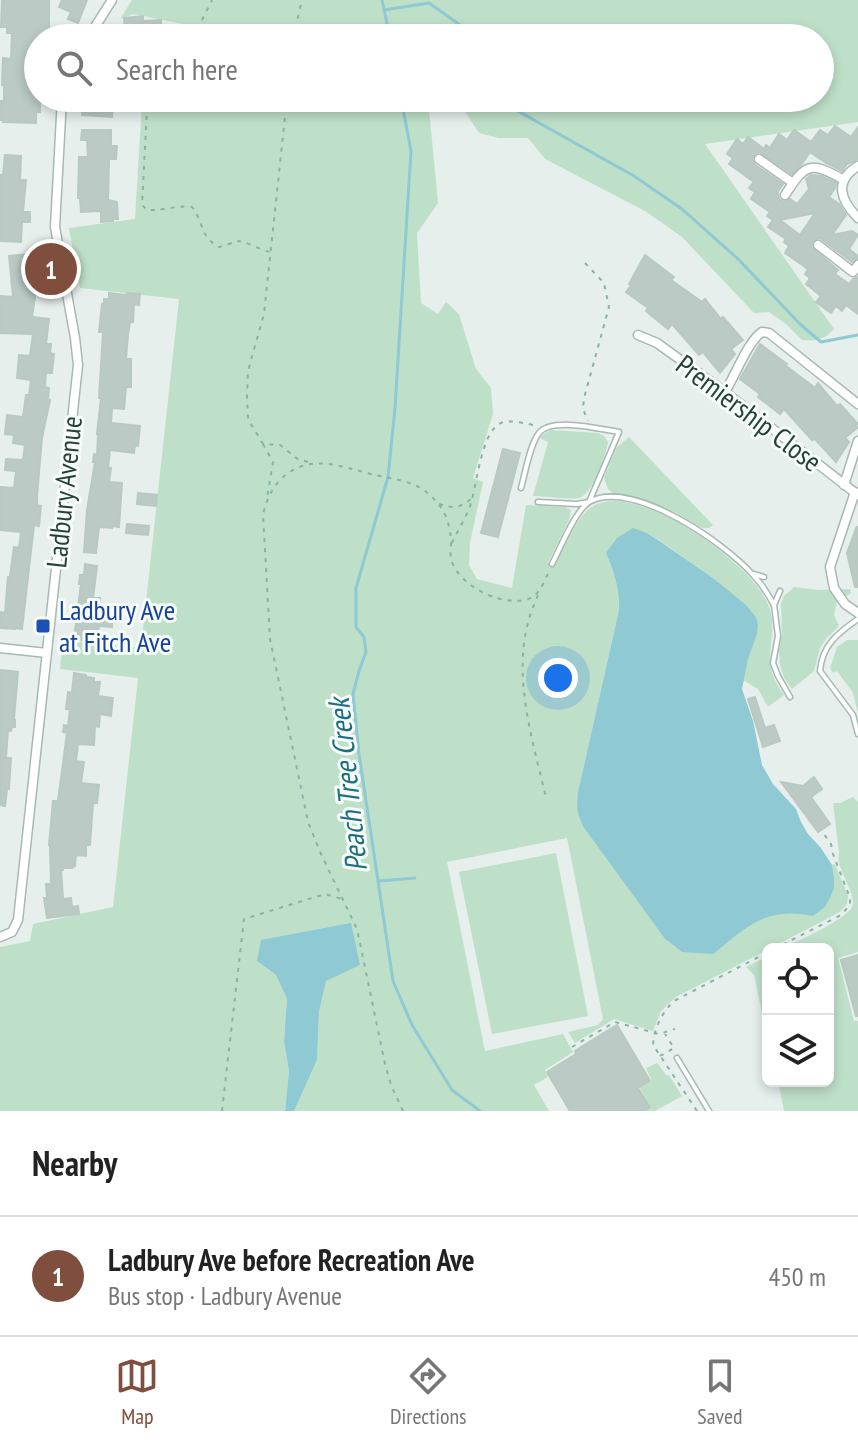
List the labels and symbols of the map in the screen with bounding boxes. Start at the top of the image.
pin: 1 [25,239,77,299]
street label: Premiership Close [669,346,830,479]
street label: Ladbury Avenue [37,414,90,570]
place label: Ladbury Ave at Fitch Ave [59,591,175,660]
marker: Ladbury Ave at Fitch Ave [34,617,52,635]
your location [538,658,578,698]
water label: Peach Tree Creek [318,693,375,874]

